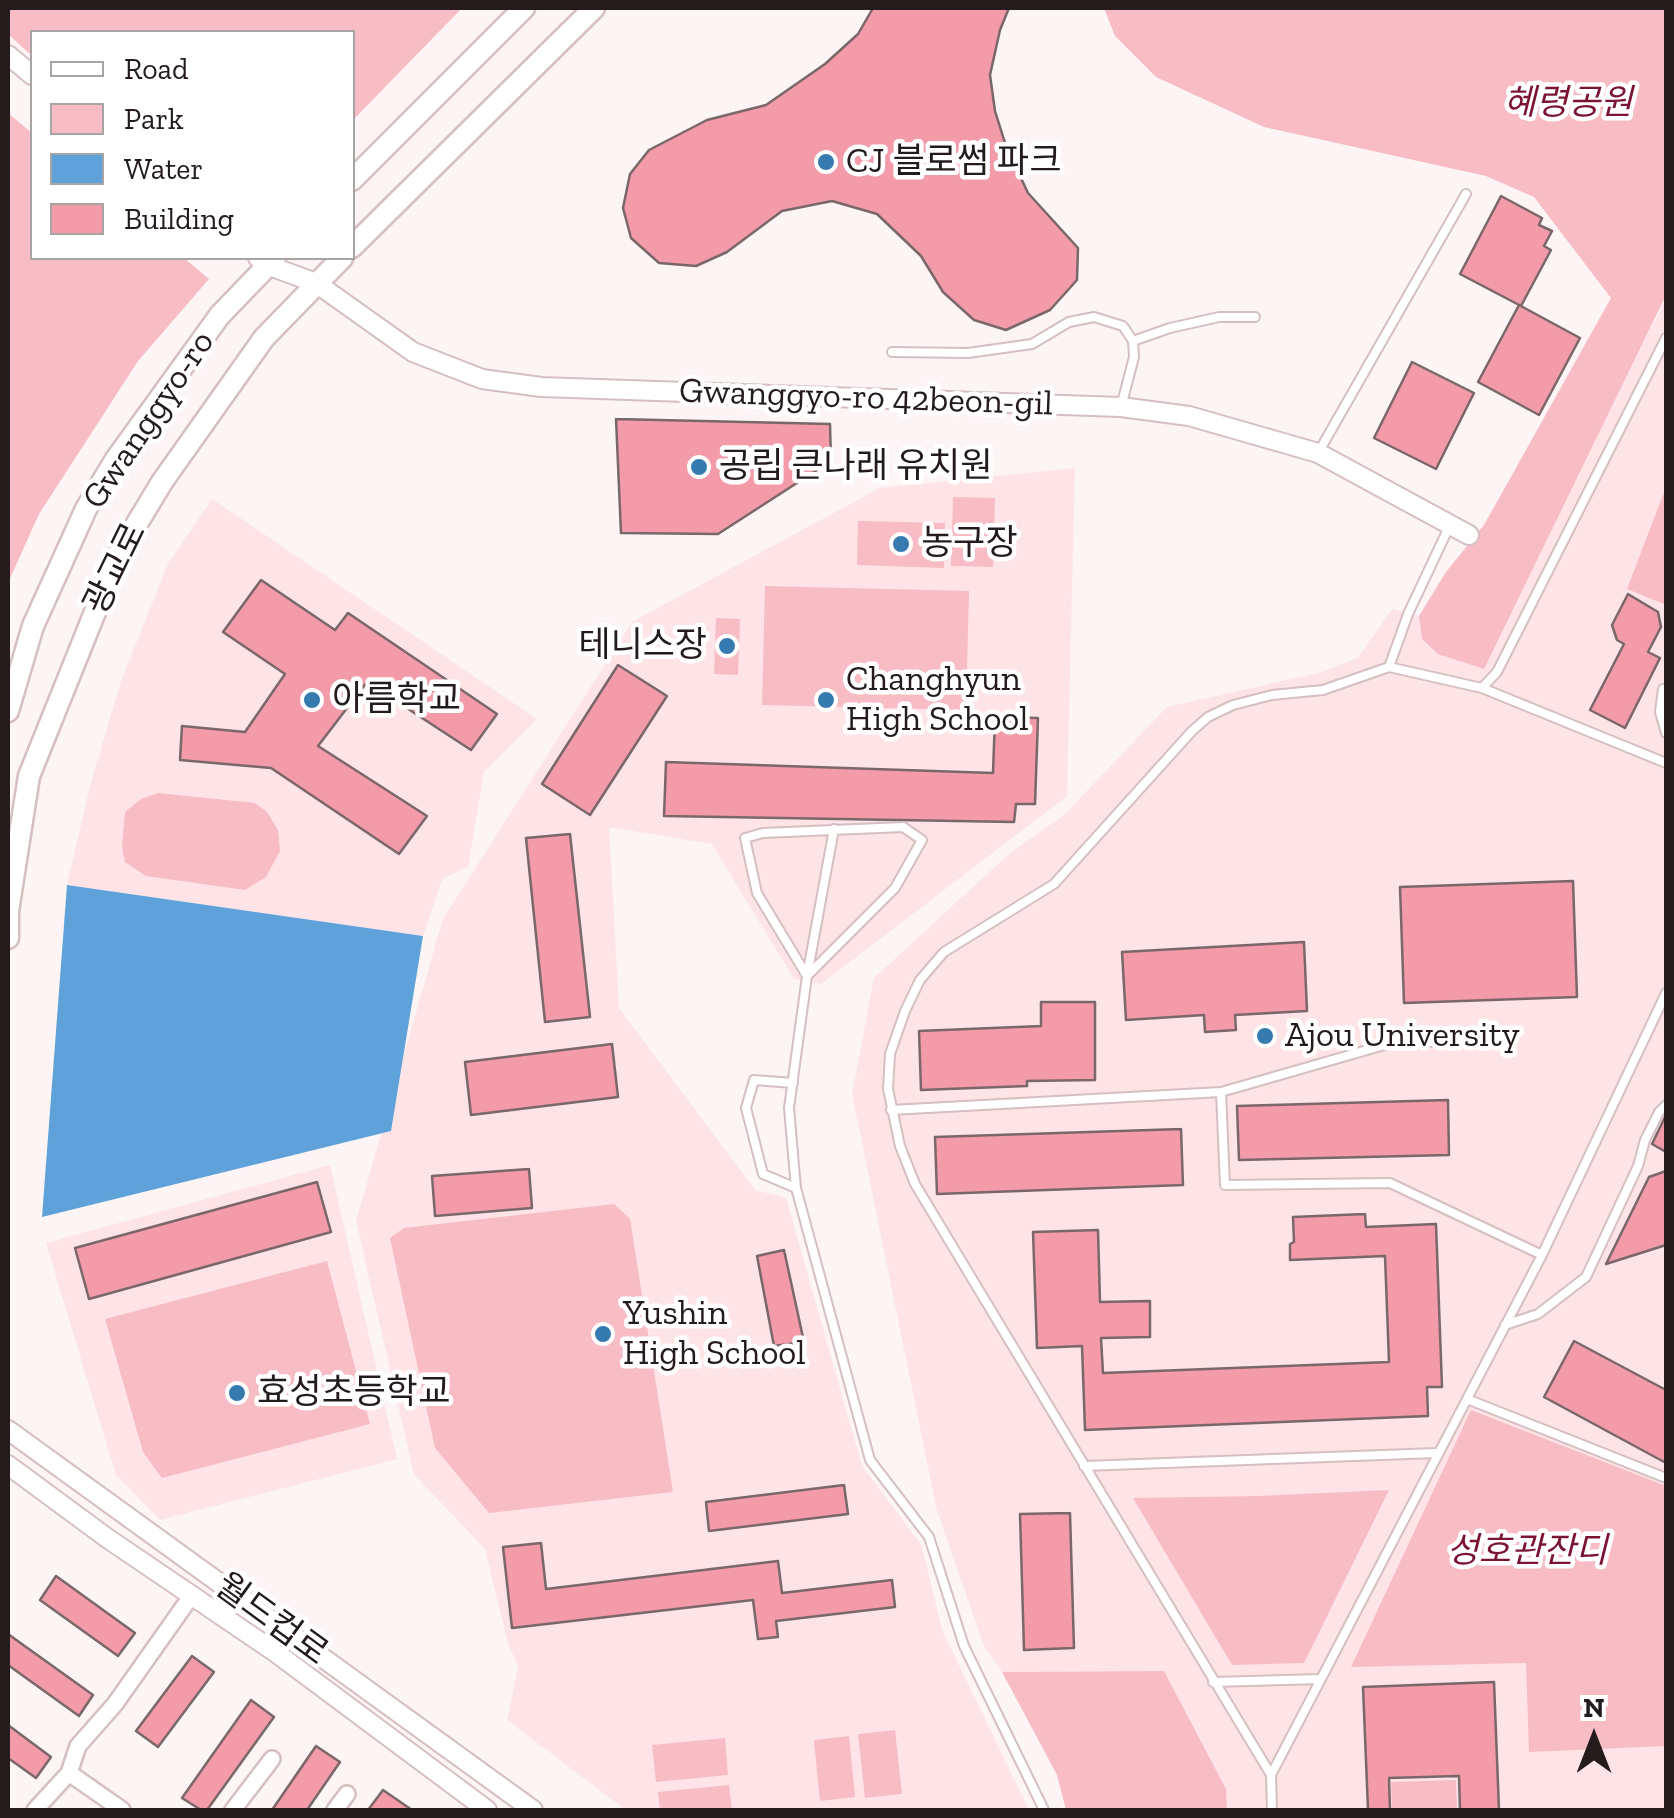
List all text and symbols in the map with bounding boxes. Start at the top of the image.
legend [30,30,355,260]
text: Road [124,51,189,87]
park label: 혜령공원 [1504,83,1632,125]
text: Park [124,101,184,137]
place label: CJ 블로썸 파크 [846,141,1061,183]
text: Water [124,151,203,187]
marker: CJ 블로썸 파크 [815,151,837,173]
text: Building [124,201,234,237]
street label: Gwanggyo-ro [74,323,224,517]
street label: Gwanggyo-ro 42beon-gil [678,370,1054,426]
place label: 공립 큰나래 유치원 [719,446,992,488]
marker: 공립 큰나래 유치원 [688,456,710,478]
street label: 광교로 [76,516,156,622]
place label: 농구장 [921,523,1018,565]
marker: 농구장 [890,533,912,555]
place label: 테니스장 [578,625,707,667]
marker: 테니스장 [716,635,738,657]
place label: Changhyun High School [846,659,1029,741]
place label: 아름학교 [332,679,461,721]
marker: 아름학교 [301,689,323,711]
marker: Changhyun High School [815,689,837,711]
place label: Ajou University [1285,1015,1520,1057]
marker: Ajou University [1254,1025,1276,1047]
place label: Yushin High School [623,1293,806,1375]
marker: Yushin High School [592,1323,614,1345]
place label: 효성초등학교 [257,1372,450,1414]
marker: 효성초등학교 [226,1382,248,1404]
park label: 성호관잔디 [1447,1531,1607,1573]
street label: 월드컵로 [207,1565,335,1675]
north arrow [1544,1688,1644,1788]
text: N [1583,1691,1605,1724]

